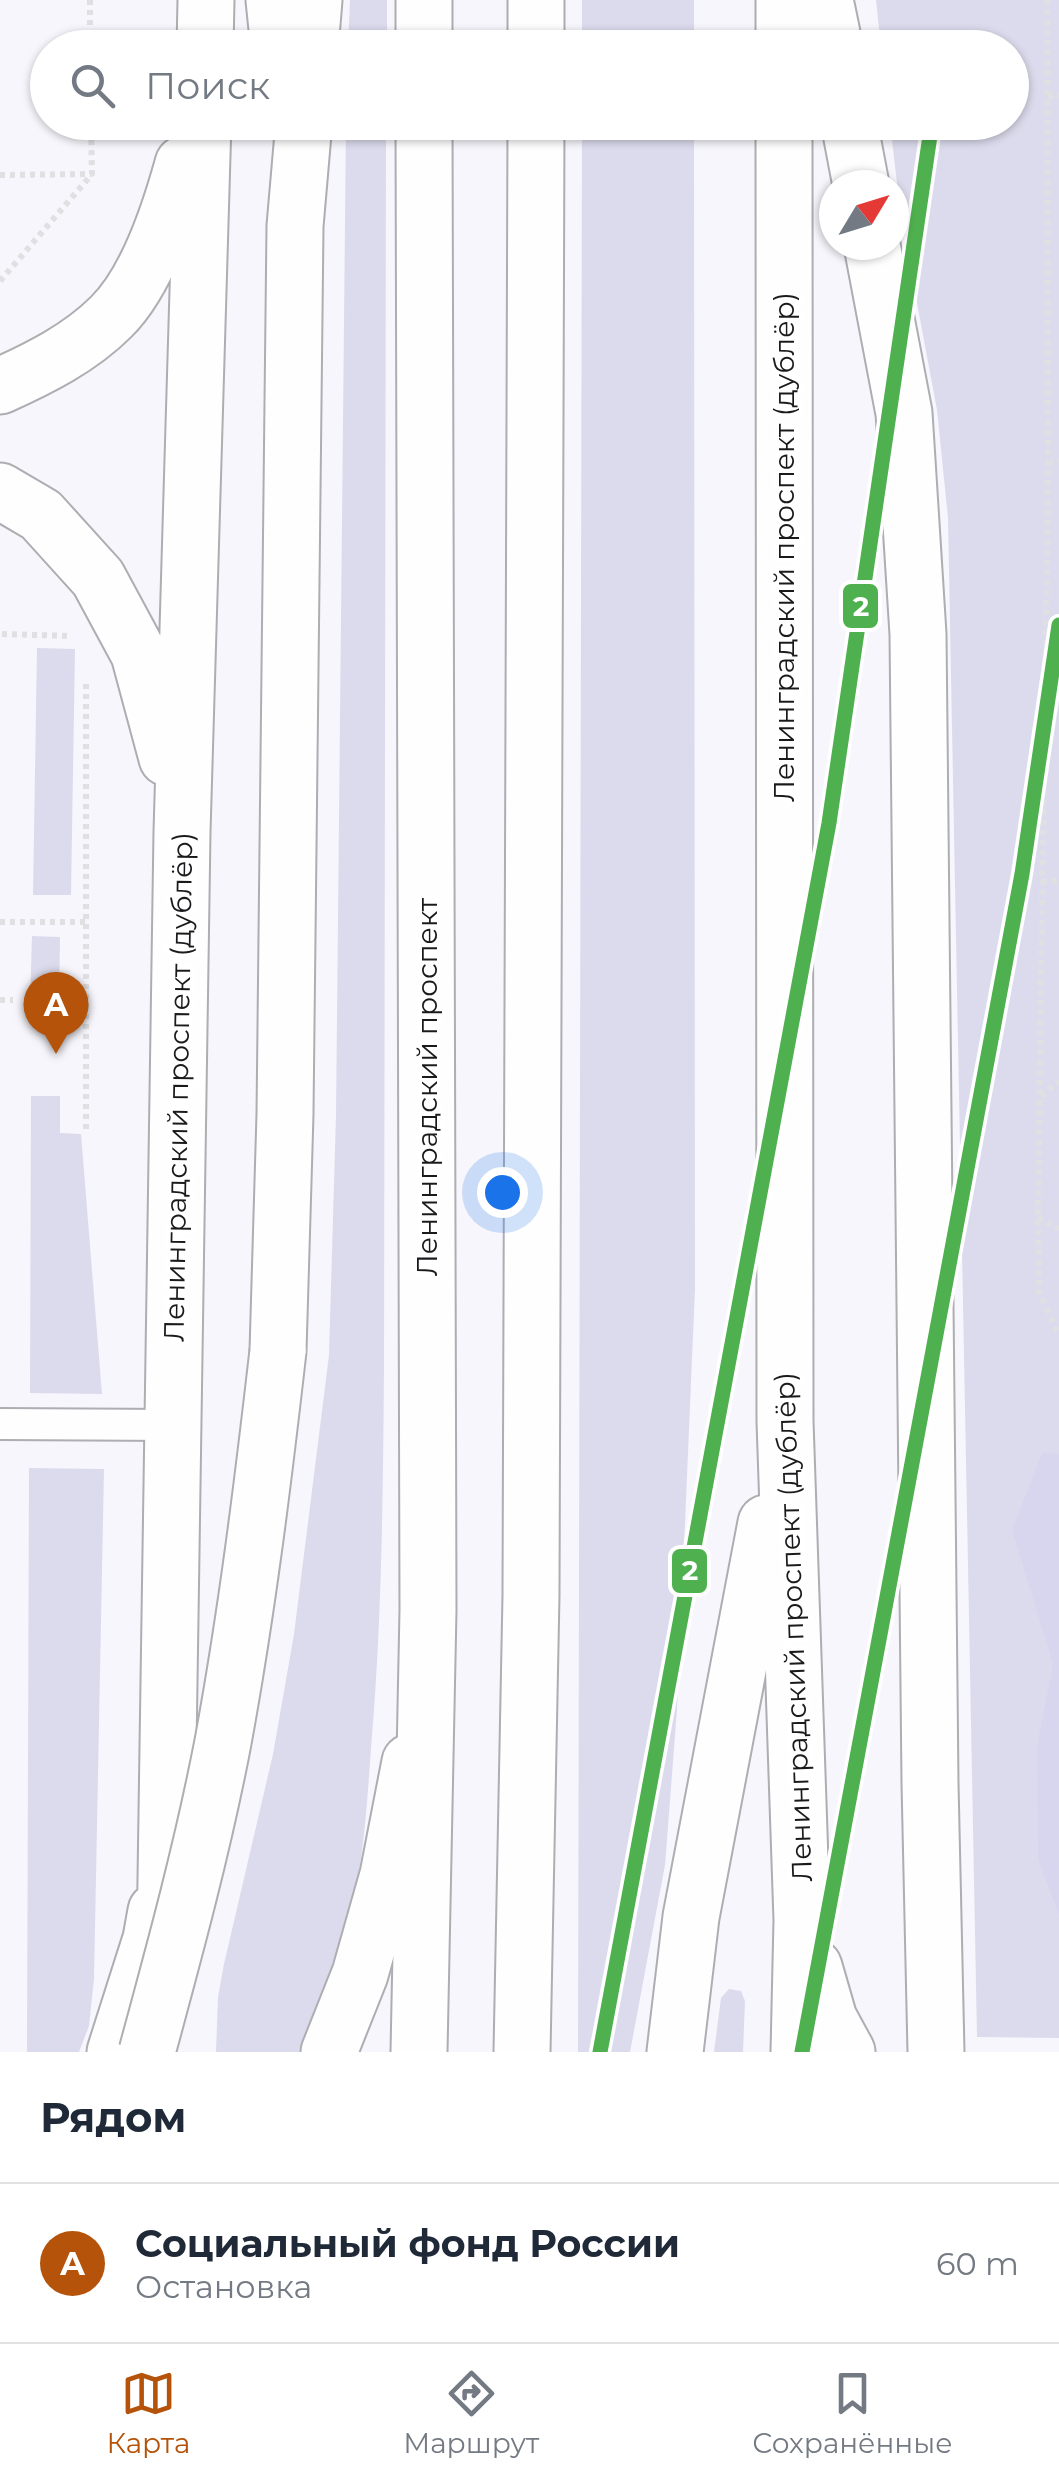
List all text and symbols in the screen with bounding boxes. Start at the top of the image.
search box [30,30,1029,140]
icon: search [65,58,120,113]
text: Поиск [145,62,270,109]
north arrow [819,170,909,260]
street label: Ленинградский проспект (дублёр) [767,292,801,802]
line badge: 2 [841,582,880,630]
text: 2 [853,589,869,623]
street label: Ленинградский проспект (дублёр) [157,832,199,1342]
street label: Ленинградский проспект [410,897,444,1276]
pin: A [23,972,88,1054]
your location [477,1167,528,1218]
street label: Ленинградский проспект (дублёр) [767,1372,819,1882]
line badge: 2 [670,1547,709,1595]
text: 2 [682,1553,698,1587]
text: Рядом [40,2091,187,2143]
text: Социальный фонд России [135,2220,680,2267]
text: A [60,2244,85,2283]
text: 60 m [936,2244,1019,2283]
text: Остановка [135,2267,312,2306]
tab: Карта [106,2366,190,2460]
tab: Маршрут [403,2366,539,2460]
tab: Сохранённые [752,2366,953,2460]

